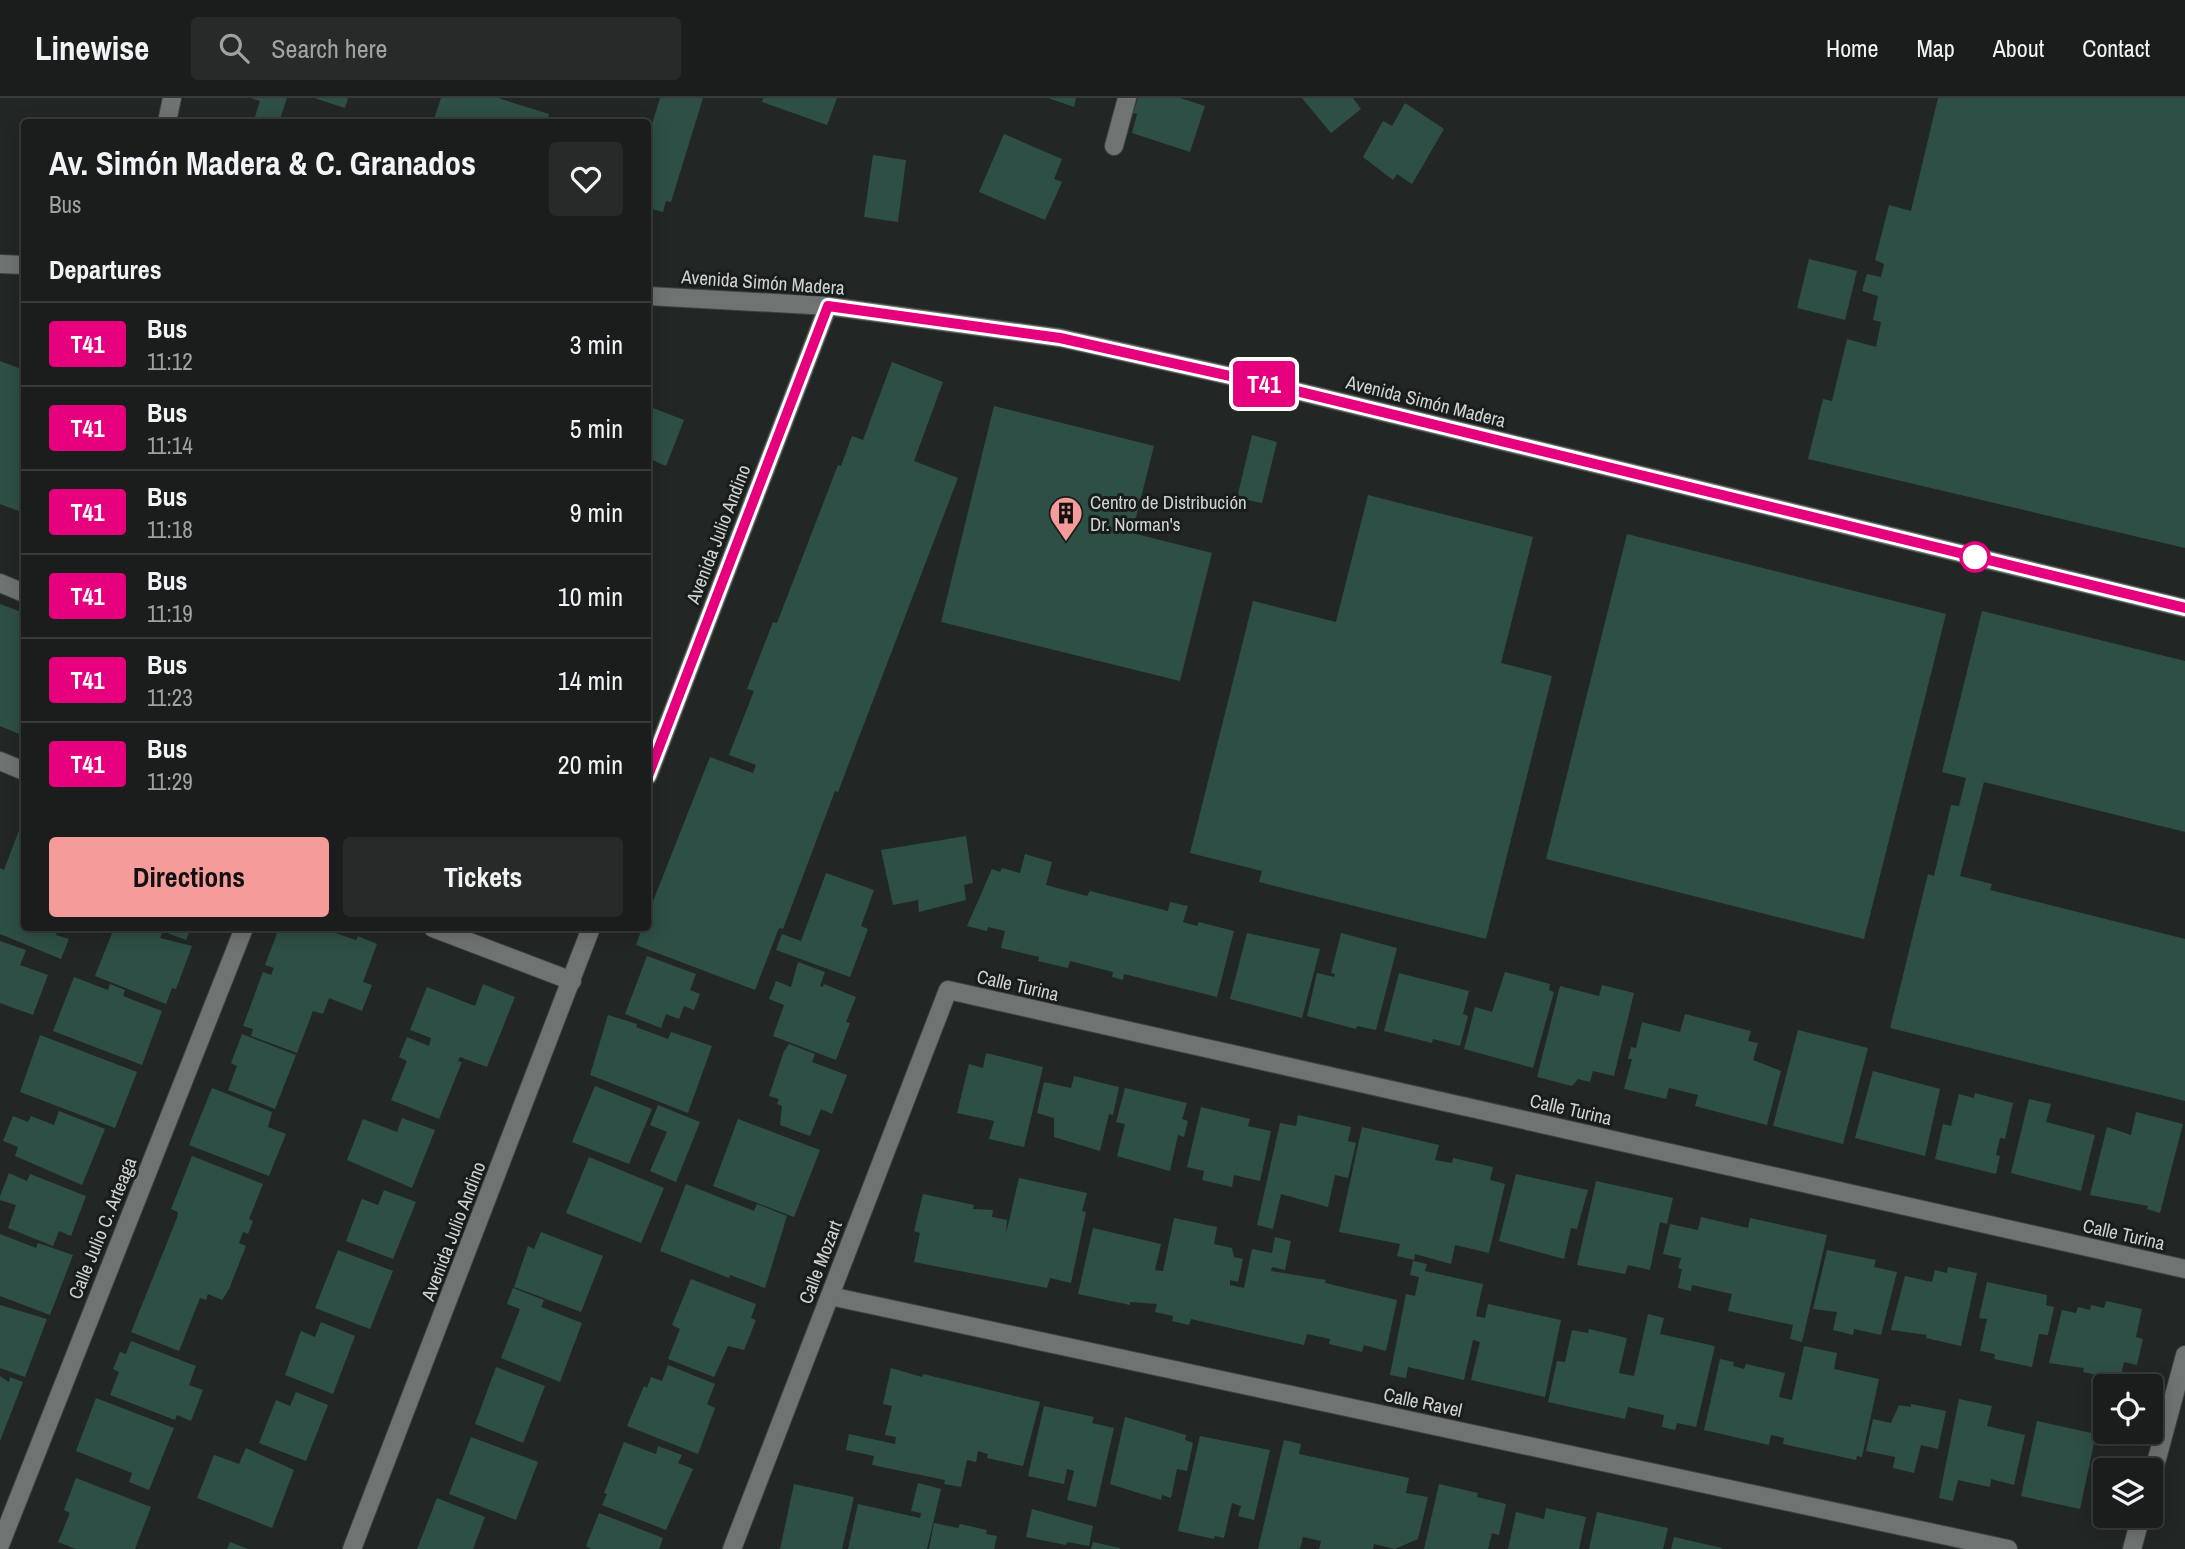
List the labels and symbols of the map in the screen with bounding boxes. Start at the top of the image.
street label: Avenida Simón Madera [680,263,846,301]
line badge: T41 [1224,361,1304,407]
street label: Avenida Simón Madera [1343,368,1509,433]
street label: Avenida Julio Andino [679,461,756,608]
place label: Centro de Distribución Dr. Norman's [1090,489,1247,537]
building icon: Centro de Distribución Dr. Norman's [1047,494,1085,543]
unlabelled marker [1960,542,1990,572]
street label: Calle Turina [975,963,1062,1007]
street label: Calle Turina [1528,1087,1615,1131]
street label: Calle Julio C. Arteaga [62,1153,142,1303]
street label: Avenida Julio Andino [414,1158,491,1305]
street label: Calle Turina [2081,1212,2168,1256]
street label: Calle Mozart [792,1216,848,1307]
street label: Calle Ravel [1381,1381,1465,1423]

